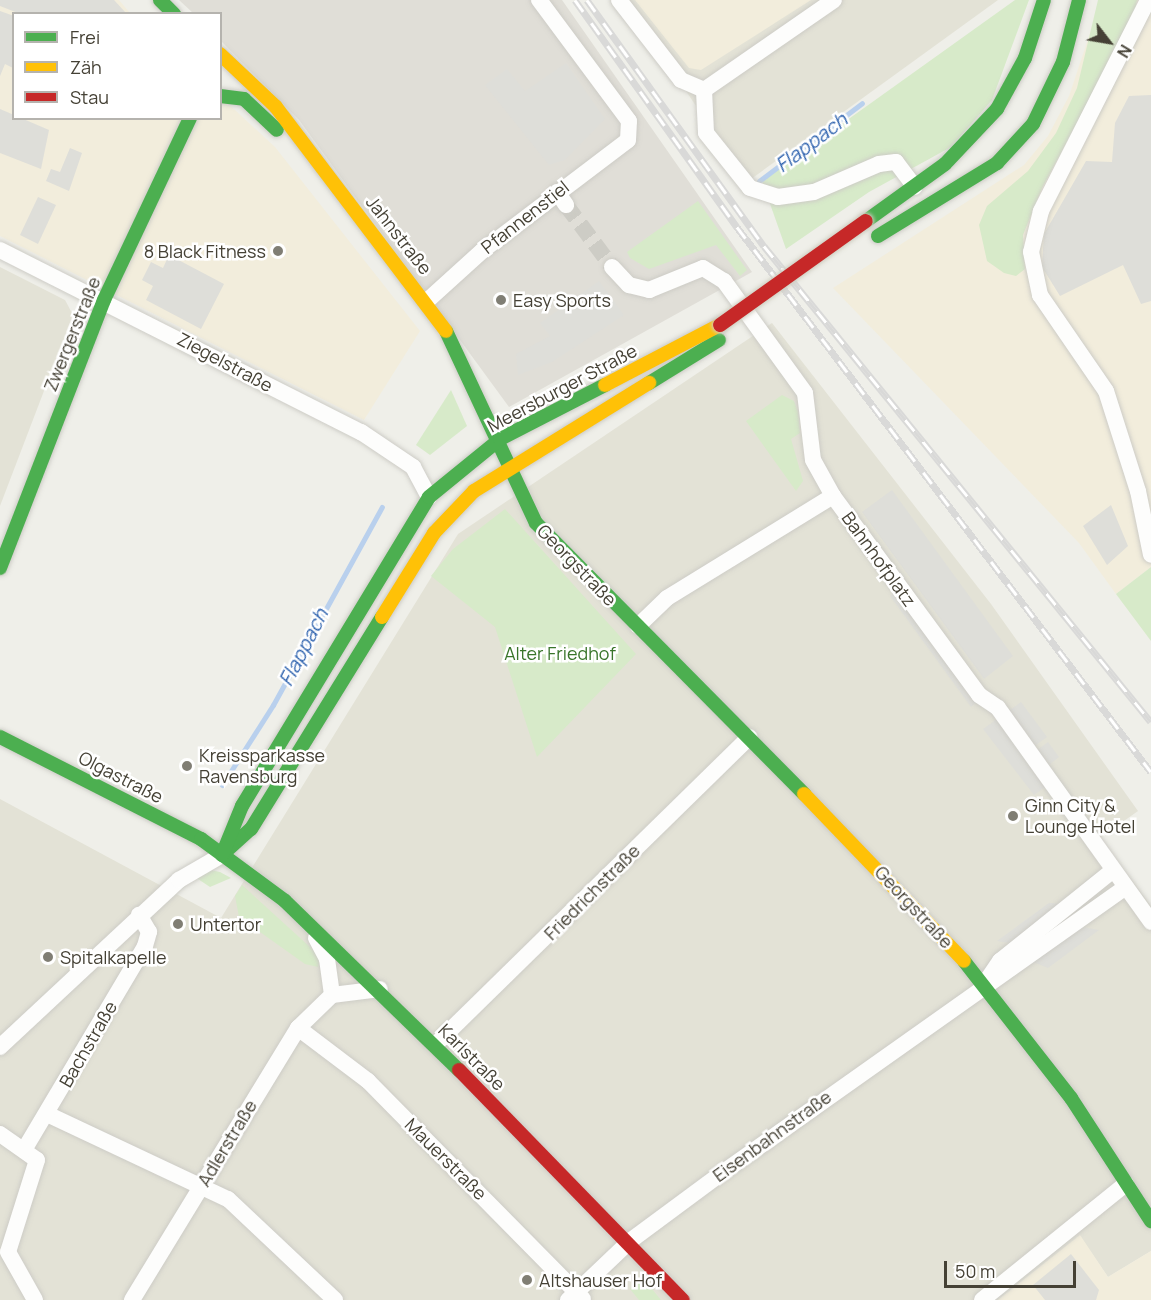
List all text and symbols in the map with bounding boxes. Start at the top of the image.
legend [12,12,222,120]
north arrow [1079,12,1139,72]
text: Frei [70,25,100,49]
text: N [1112,41,1137,62]
text: Zäh [70,55,102,79]
text: Stau [70,85,109,109]
water label: Flappach [770,107,852,177]
street label: Pfannenstiel [477,176,573,258]
street label: Jahnstraße [362,191,436,279]
place label: 8 Black Fitness [144,240,266,262]
marker: 8 Black Fitness [271,244,285,258]
street label: Zwergerstraße [39,274,105,394]
place label: Easy Sports [513,289,611,311]
marker: Easy Sports [494,293,508,307]
street label: Ziegelstraße [173,328,277,396]
street label: Meersburger Straße [484,339,640,437]
street label: Bahnhofplatz [837,507,921,611]
street label: Georgstraße [533,520,621,610]
water label: Flappach [273,604,333,690]
park label: Alter Friedhof [504,642,616,664]
place label: Kreissparkasse Ravensburg [199,745,325,788]
street label: Olgastraße [75,747,167,807]
marker: Kreissparkasse Ravensburg [180,759,194,773]
place label: Ginn City & Lounge Hotel [1025,795,1136,838]
marker: Ginn City & Lounge Hotel [1006,809,1020,823]
street label: Friedrichstraße [540,840,644,944]
street label: Georgstraße [870,861,958,953]
place label: Untertor [190,913,261,935]
marker: Untertor [171,917,185,931]
place label: Spitalkapelle [60,946,166,968]
marker: Spitalkapelle [41,950,55,964]
street label: Bachstraße [55,997,121,1091]
street label: Karlstraße [434,1019,510,1095]
street label: Eisenbahnstraße [709,1086,835,1186]
street label: Adlerstraße [193,1096,261,1190]
street label: Mauerstraße [401,1114,491,1204]
scale bar [947,1249,1079,1287]
text: 50 m [955,1259,995,1283]
place label: Altshauser Hof [539,1269,662,1291]
marker: Altshauser Hof [520,1273,534,1287]

